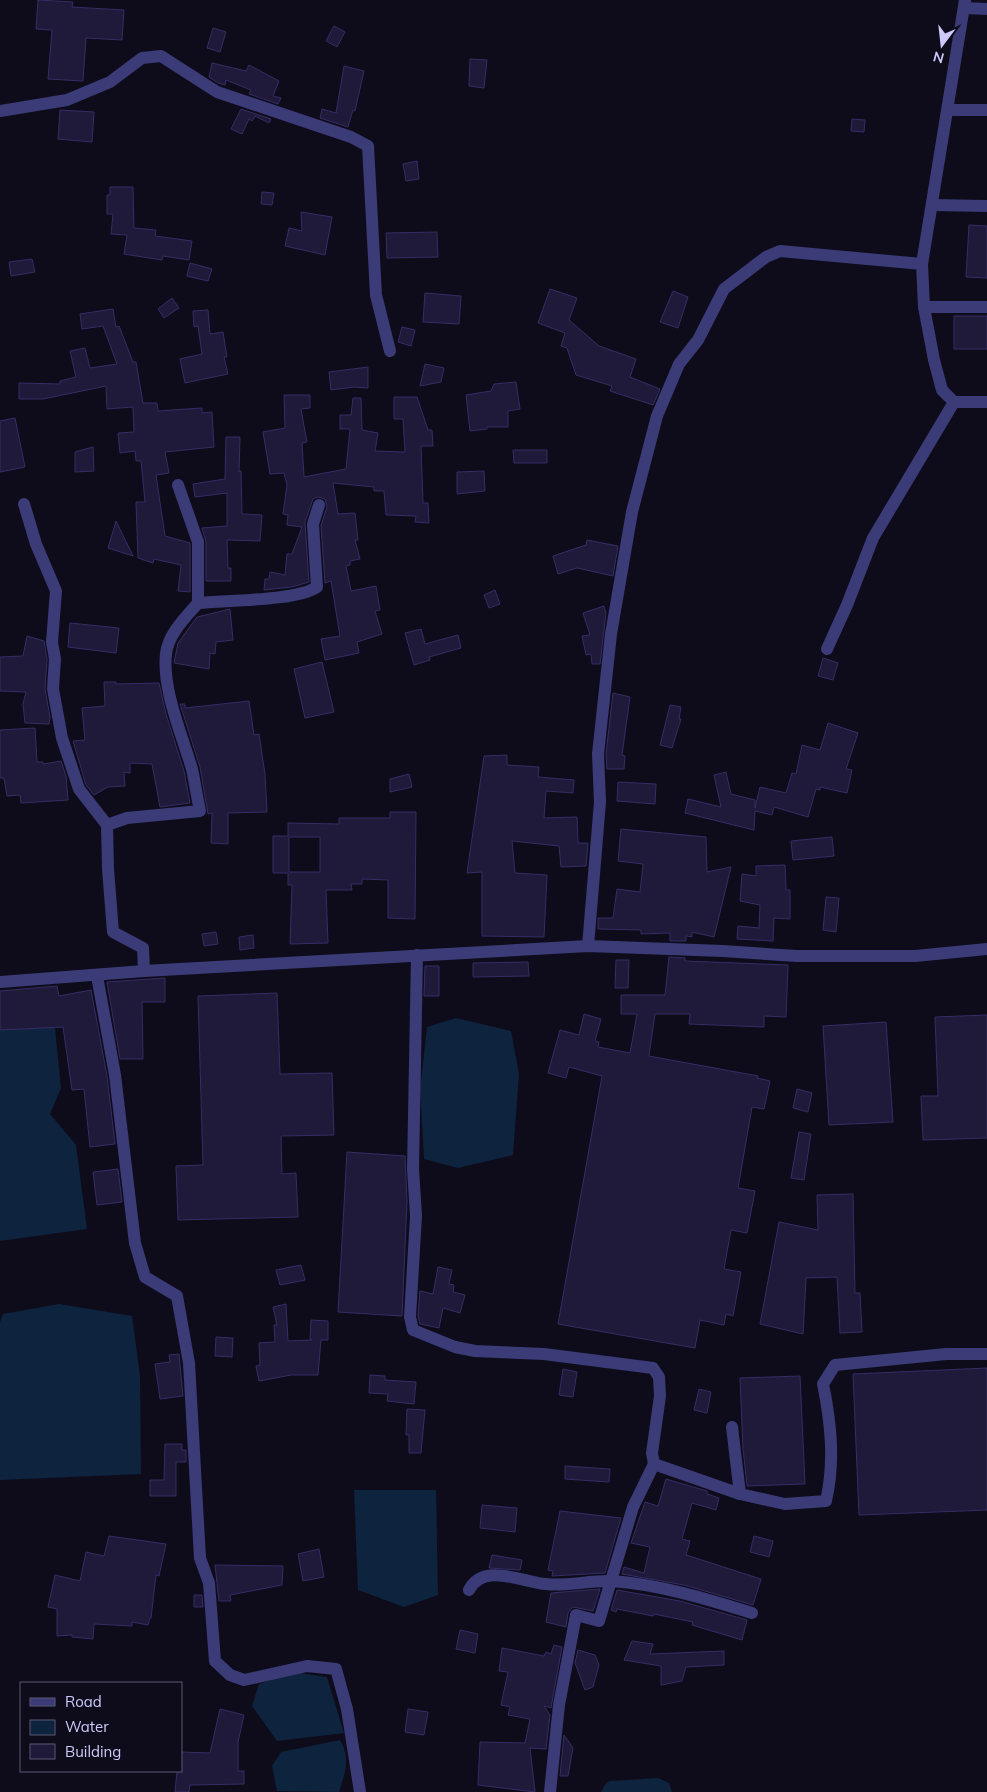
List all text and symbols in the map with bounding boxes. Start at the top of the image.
north arrow [917,20,967,70]
text: N [931,47,946,68]
legend [20,1682,182,1772]
text: Road [65,1692,102,1711]
text: Water [65,1717,109,1736]
text: Building [65,1742,121,1761]

